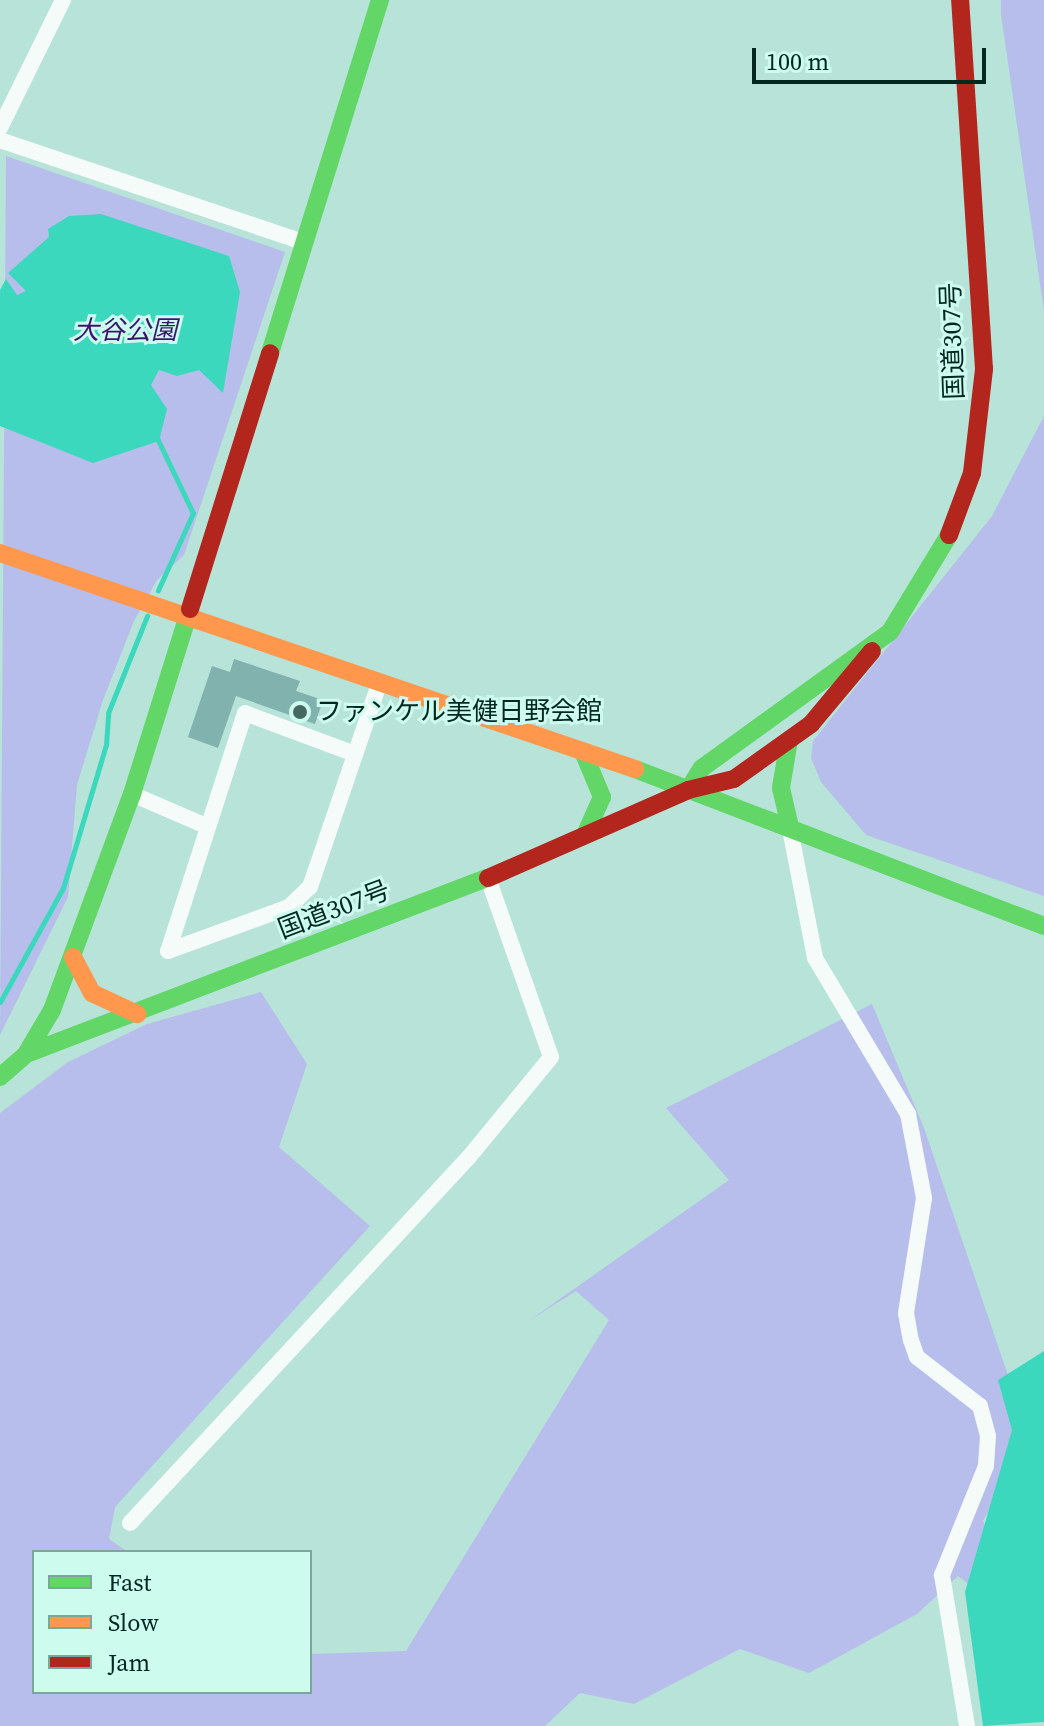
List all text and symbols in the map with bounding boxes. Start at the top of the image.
scale bar [756,32,990,82]
text: 100 m [766,45,829,78]
street label: 国道307号 [935,282,971,400]
park label: 大谷公園 [73,315,177,347]
place label: ファンケル美健日野会館 [316,696,602,728]
marker: ファンケル美健日野会館 [291,703,309,721]
street label: 国道307号 [274,874,394,946]
legend [32,1550,312,1694]
text: Fast [108,1566,151,1599]
text: Slow [108,1606,159,1639]
text: Jam [108,1646,150,1679]

